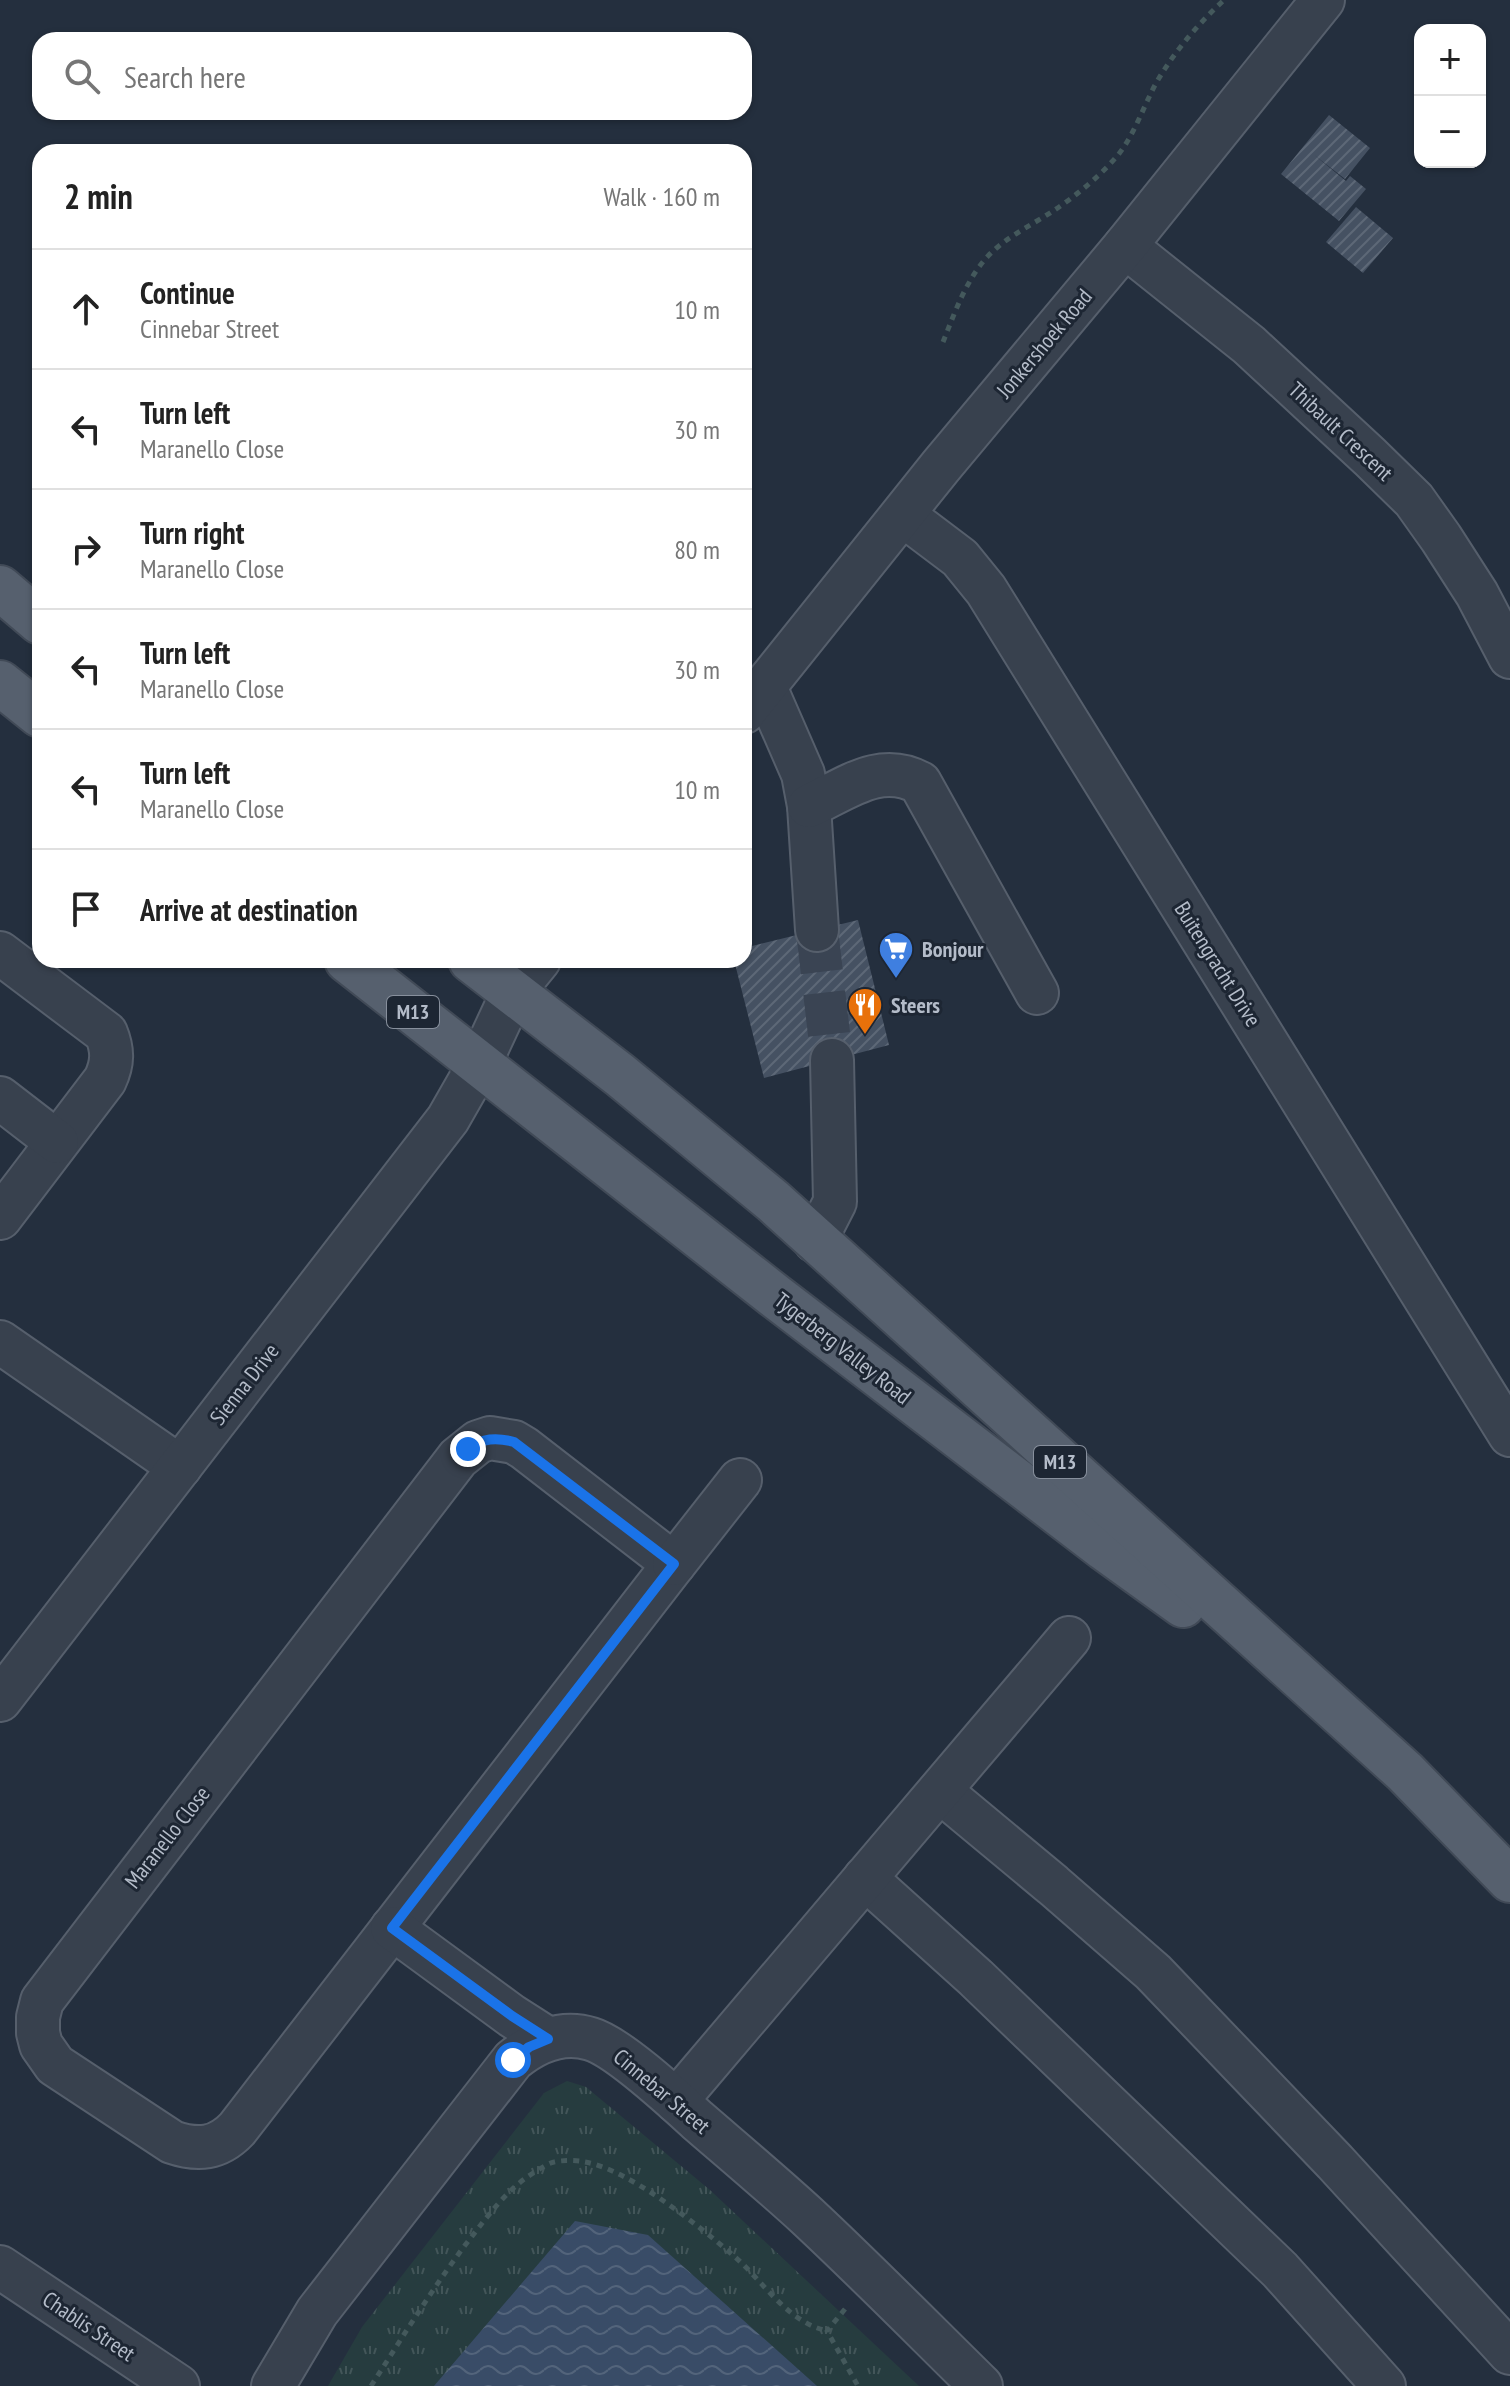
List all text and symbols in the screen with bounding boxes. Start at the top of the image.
map controls [1414,24,1486,168]
button: + [1414,24,1486,96]
search box [32,32,752,120]
icon: search [60,54,104,98]
text: Search here [124,57,246,96]
button: − [1414,96,1486,168]
text: 2 min [64,174,133,218]
text: Walk · 160 m [603,180,720,213]
text: Continue [140,273,235,312]
street label: Jonkershoek Road [990,283,1098,404]
icon: ahead [64,287,108,331]
text: 10 m [674,293,720,326]
text: Cinnebar Street [140,312,279,345]
street label: Thibault Crescent [1283,376,1399,486]
text: Turn left [140,393,230,432]
icon: left [64,407,108,451]
text: 30 m [674,413,720,446]
text: Maranello Close [140,432,284,465]
text: Turn right [140,513,244,552]
icon: right [64,527,108,571]
text: 80 m [674,533,720,566]
text: Maranello Close [140,552,284,585]
text: Turn left [140,633,230,672]
icon: left [64,647,108,691]
text: 30 m [674,653,720,686]
text: Maranello Close [140,672,284,705]
text: Turn left [140,753,230,792]
icon: left [64,767,108,811]
text: 10 m [674,773,720,806]
text: Maranello Close [140,792,284,825]
icon: arrive [64,887,108,931]
text: Arrive at destination [140,890,358,929]
street label: Buitengracht Drive [1169,896,1267,1032]
supermarket icon: Bonjour [877,930,915,980]
place label: Bonjour [922,935,984,963]
restaurant icon: Steers [846,986,884,1036]
place label: Steers [891,991,940,1019]
road number: M13 [387,996,439,1028]
street label: Tygerberg Valley Road [769,1286,917,1410]
street label: Sienna Drive [203,1338,285,1430]
route end [450,1431,486,1467]
road number: M13 [1034,1446,1086,1478]
street label: Maranello Close [118,1780,216,1894]
route start [495,2042,531,2078]
street label: Cinnebar Street [608,2042,716,2140]
street label: Chablis Street [37,2285,141,2367]

